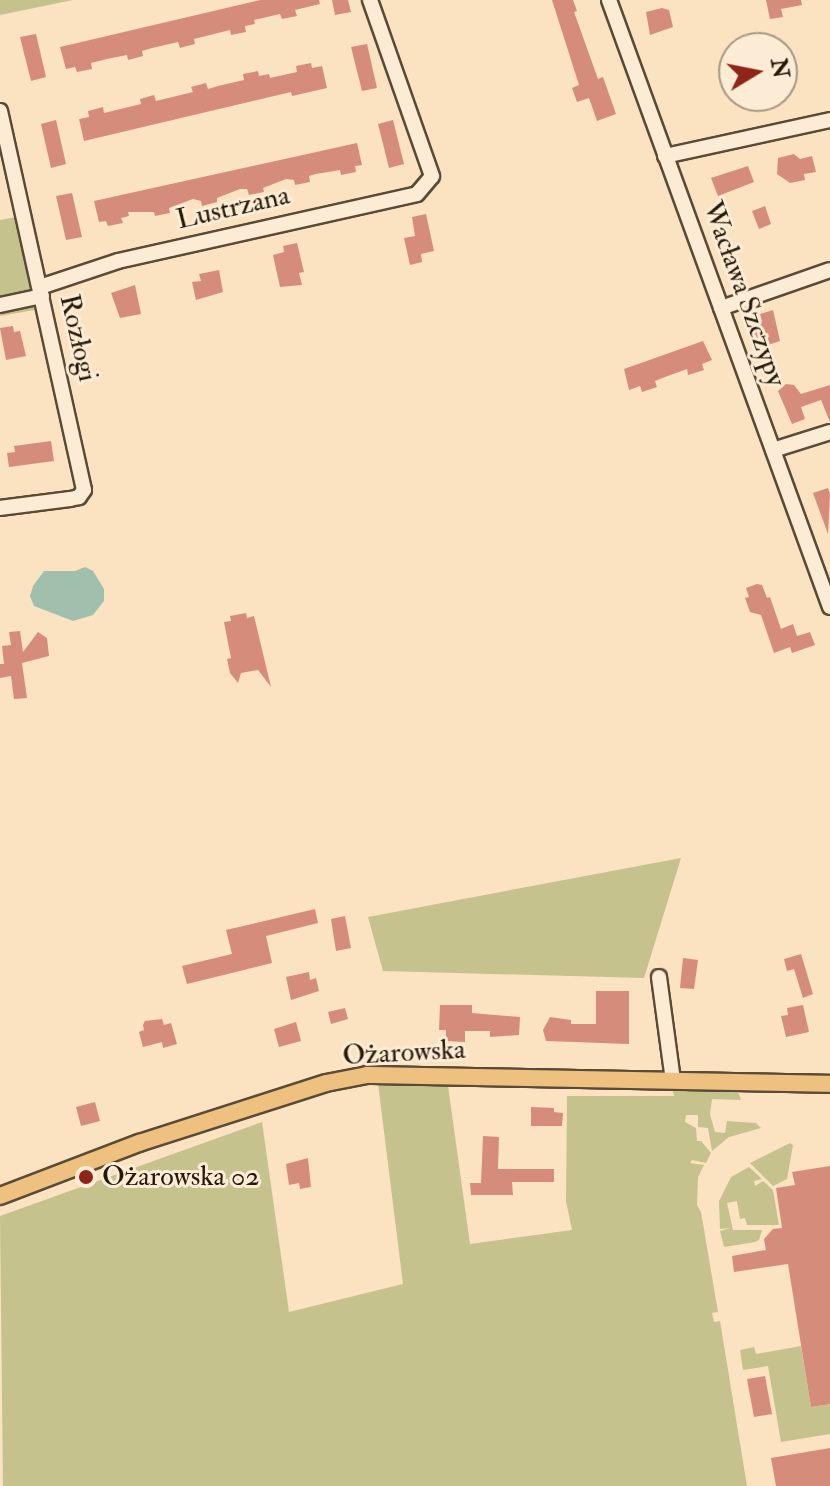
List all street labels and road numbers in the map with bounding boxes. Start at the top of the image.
street label: Lustrzana [173,179,293,237]
street label: Wacława Szczypy [695,197,793,391]
street label: Rozłogi [52,291,104,385]
street label: Ożarowska [342,1033,466,1073]

